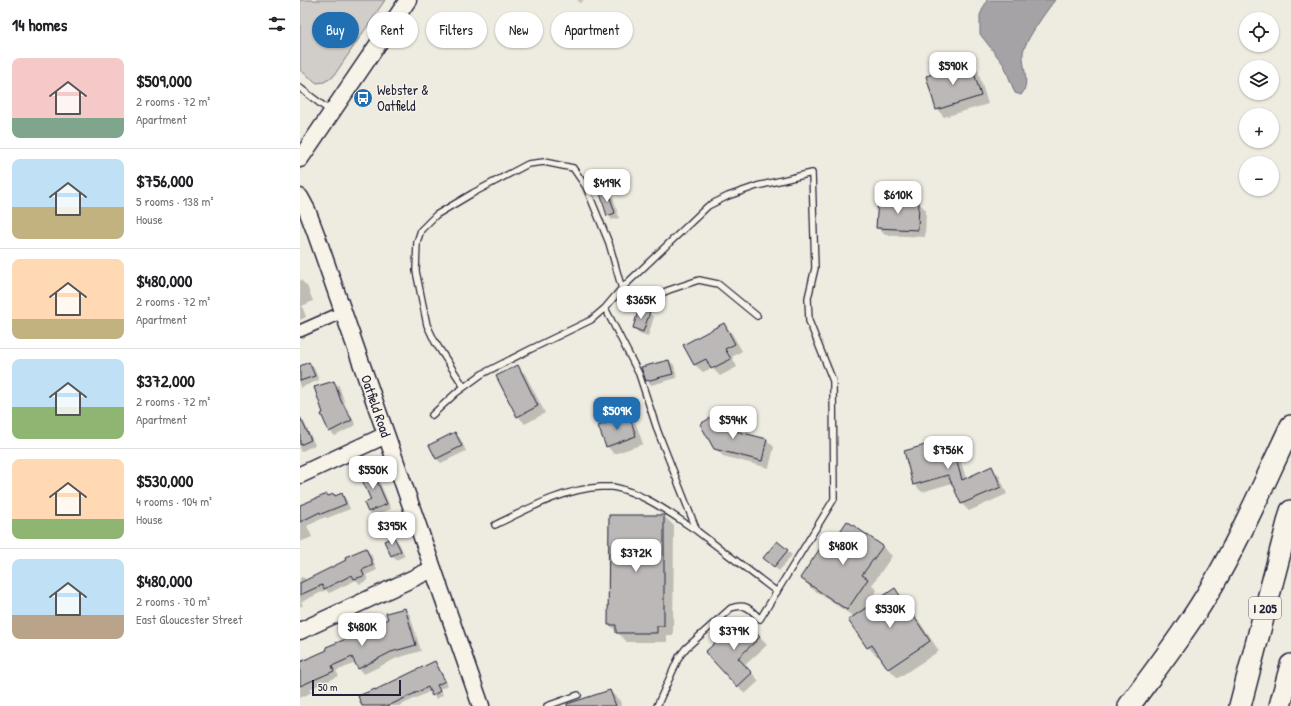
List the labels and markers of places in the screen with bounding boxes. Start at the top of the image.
pin: $590K [925,52,981,86]
place label: Webster & Oatfield [377,80,429,115]
bus stop icon: Webster & Oatfield [352,87,374,109]
pin: $419K [579,169,635,203]
pin: $610K [870,181,926,215]
pin: $365K [613,286,669,320]
pin: $509K [589,397,645,431]
pin: $594K [705,406,761,440]
pin: $756K [920,436,976,470]
pin: $550K [345,456,401,490]
pin: $395K [364,512,420,546]
pin: $480K [815,532,871,566]
pin: $372K [608,539,664,573]
pin: $530K [862,595,918,629]
pin: $480K [334,613,390,647]
pin: $379K [706,617,762,651]

